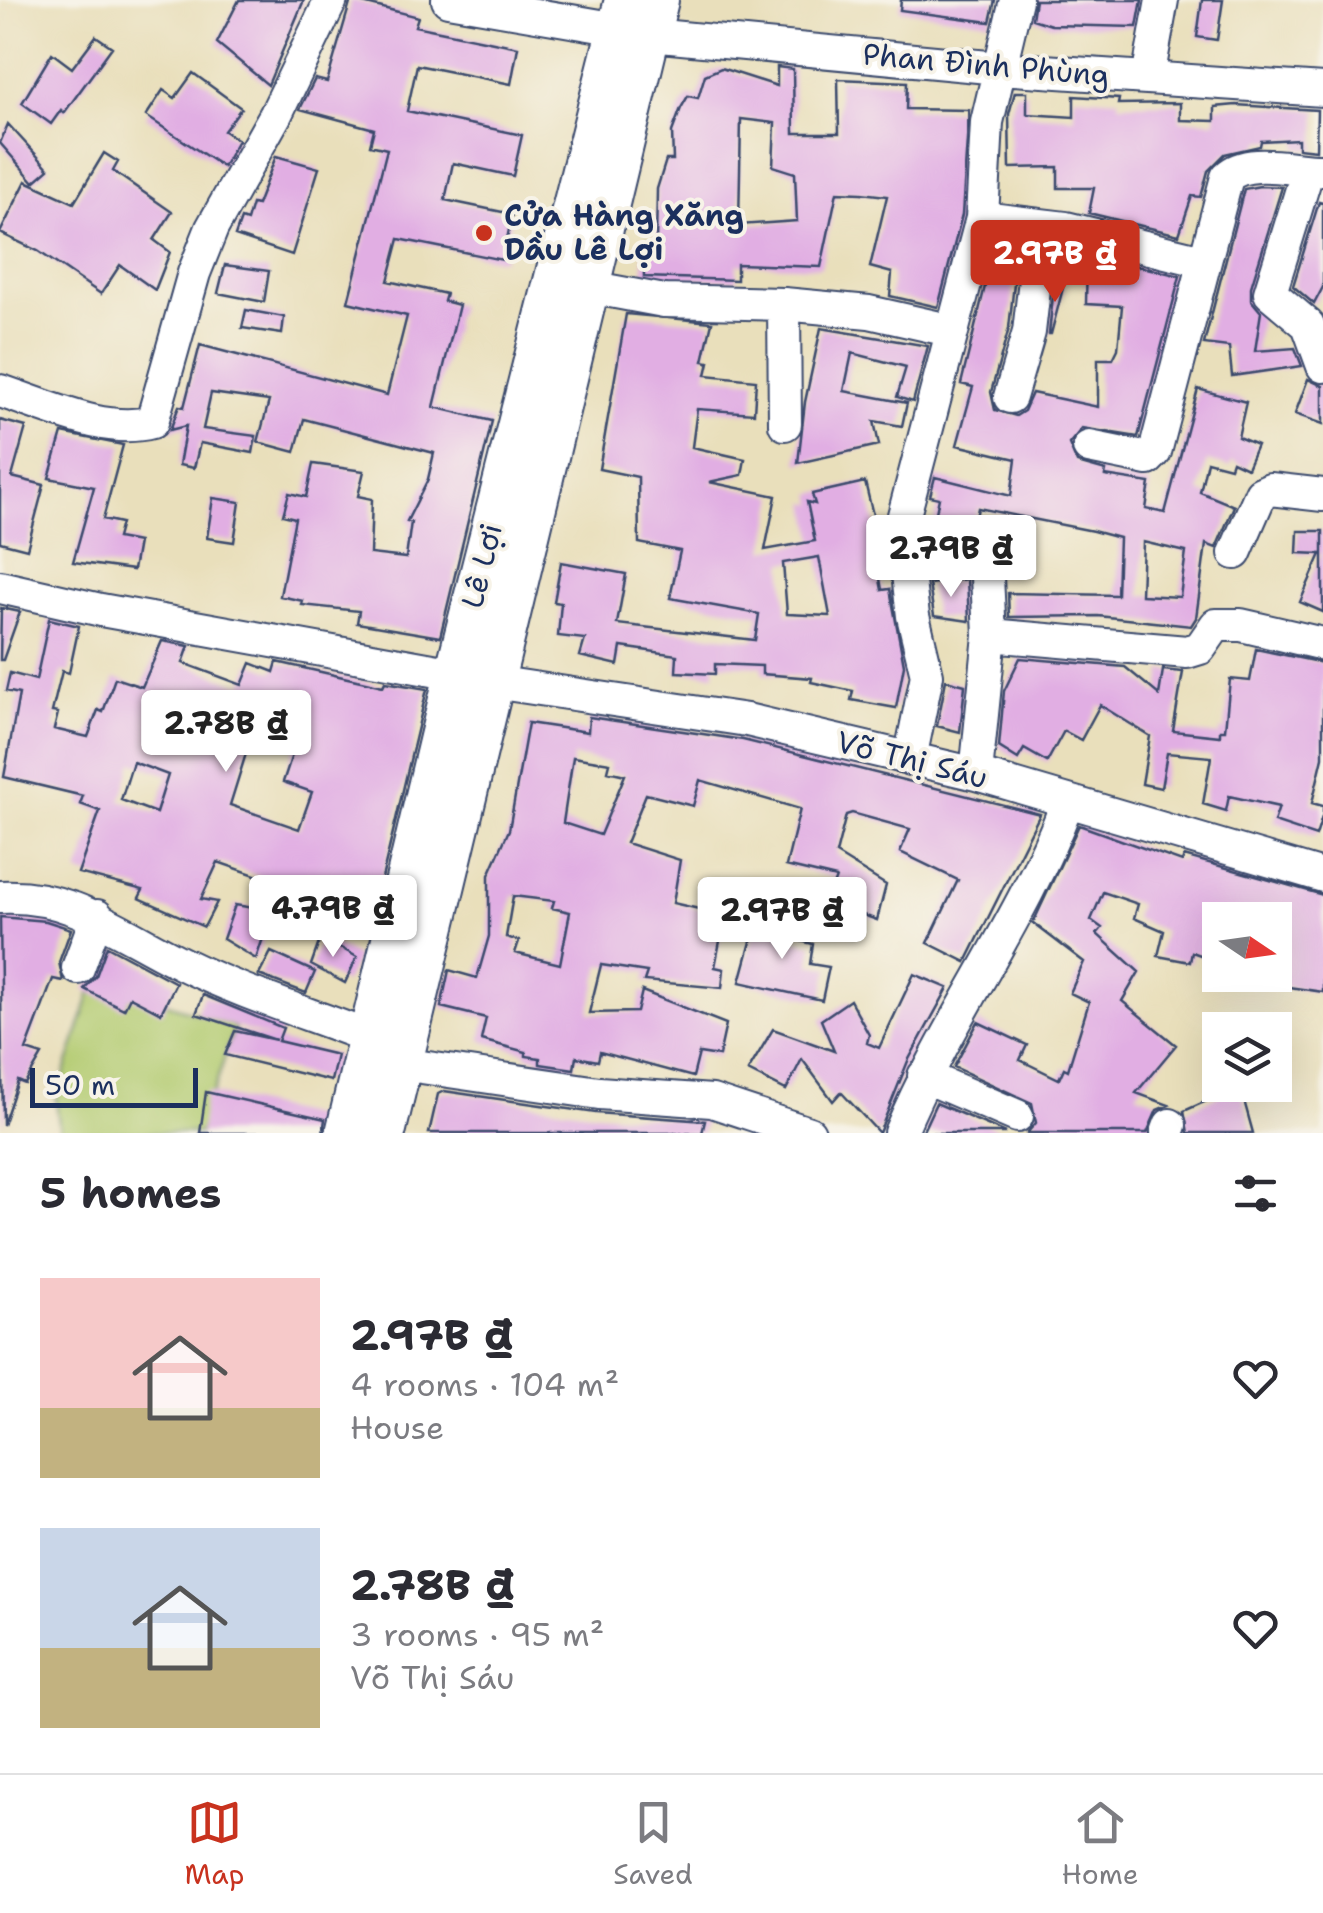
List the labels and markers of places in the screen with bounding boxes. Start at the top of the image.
place label: Cửa Hàng Xăng Dầu Lê Lợi [504,195,744,270]
pin: 2.97B ₫ [963,220,1147,305]
marker: Cửa Hàng Xăng Dầu Lê Lợi [473,222,495,244]
pin: 2.79B ₫ [859,515,1043,600]
pin: 2.78B ₫ [134,690,318,775]
pin: 4.79B ₫ [241,875,425,960]
pin: 2.97B ₫ [690,877,874,962]

